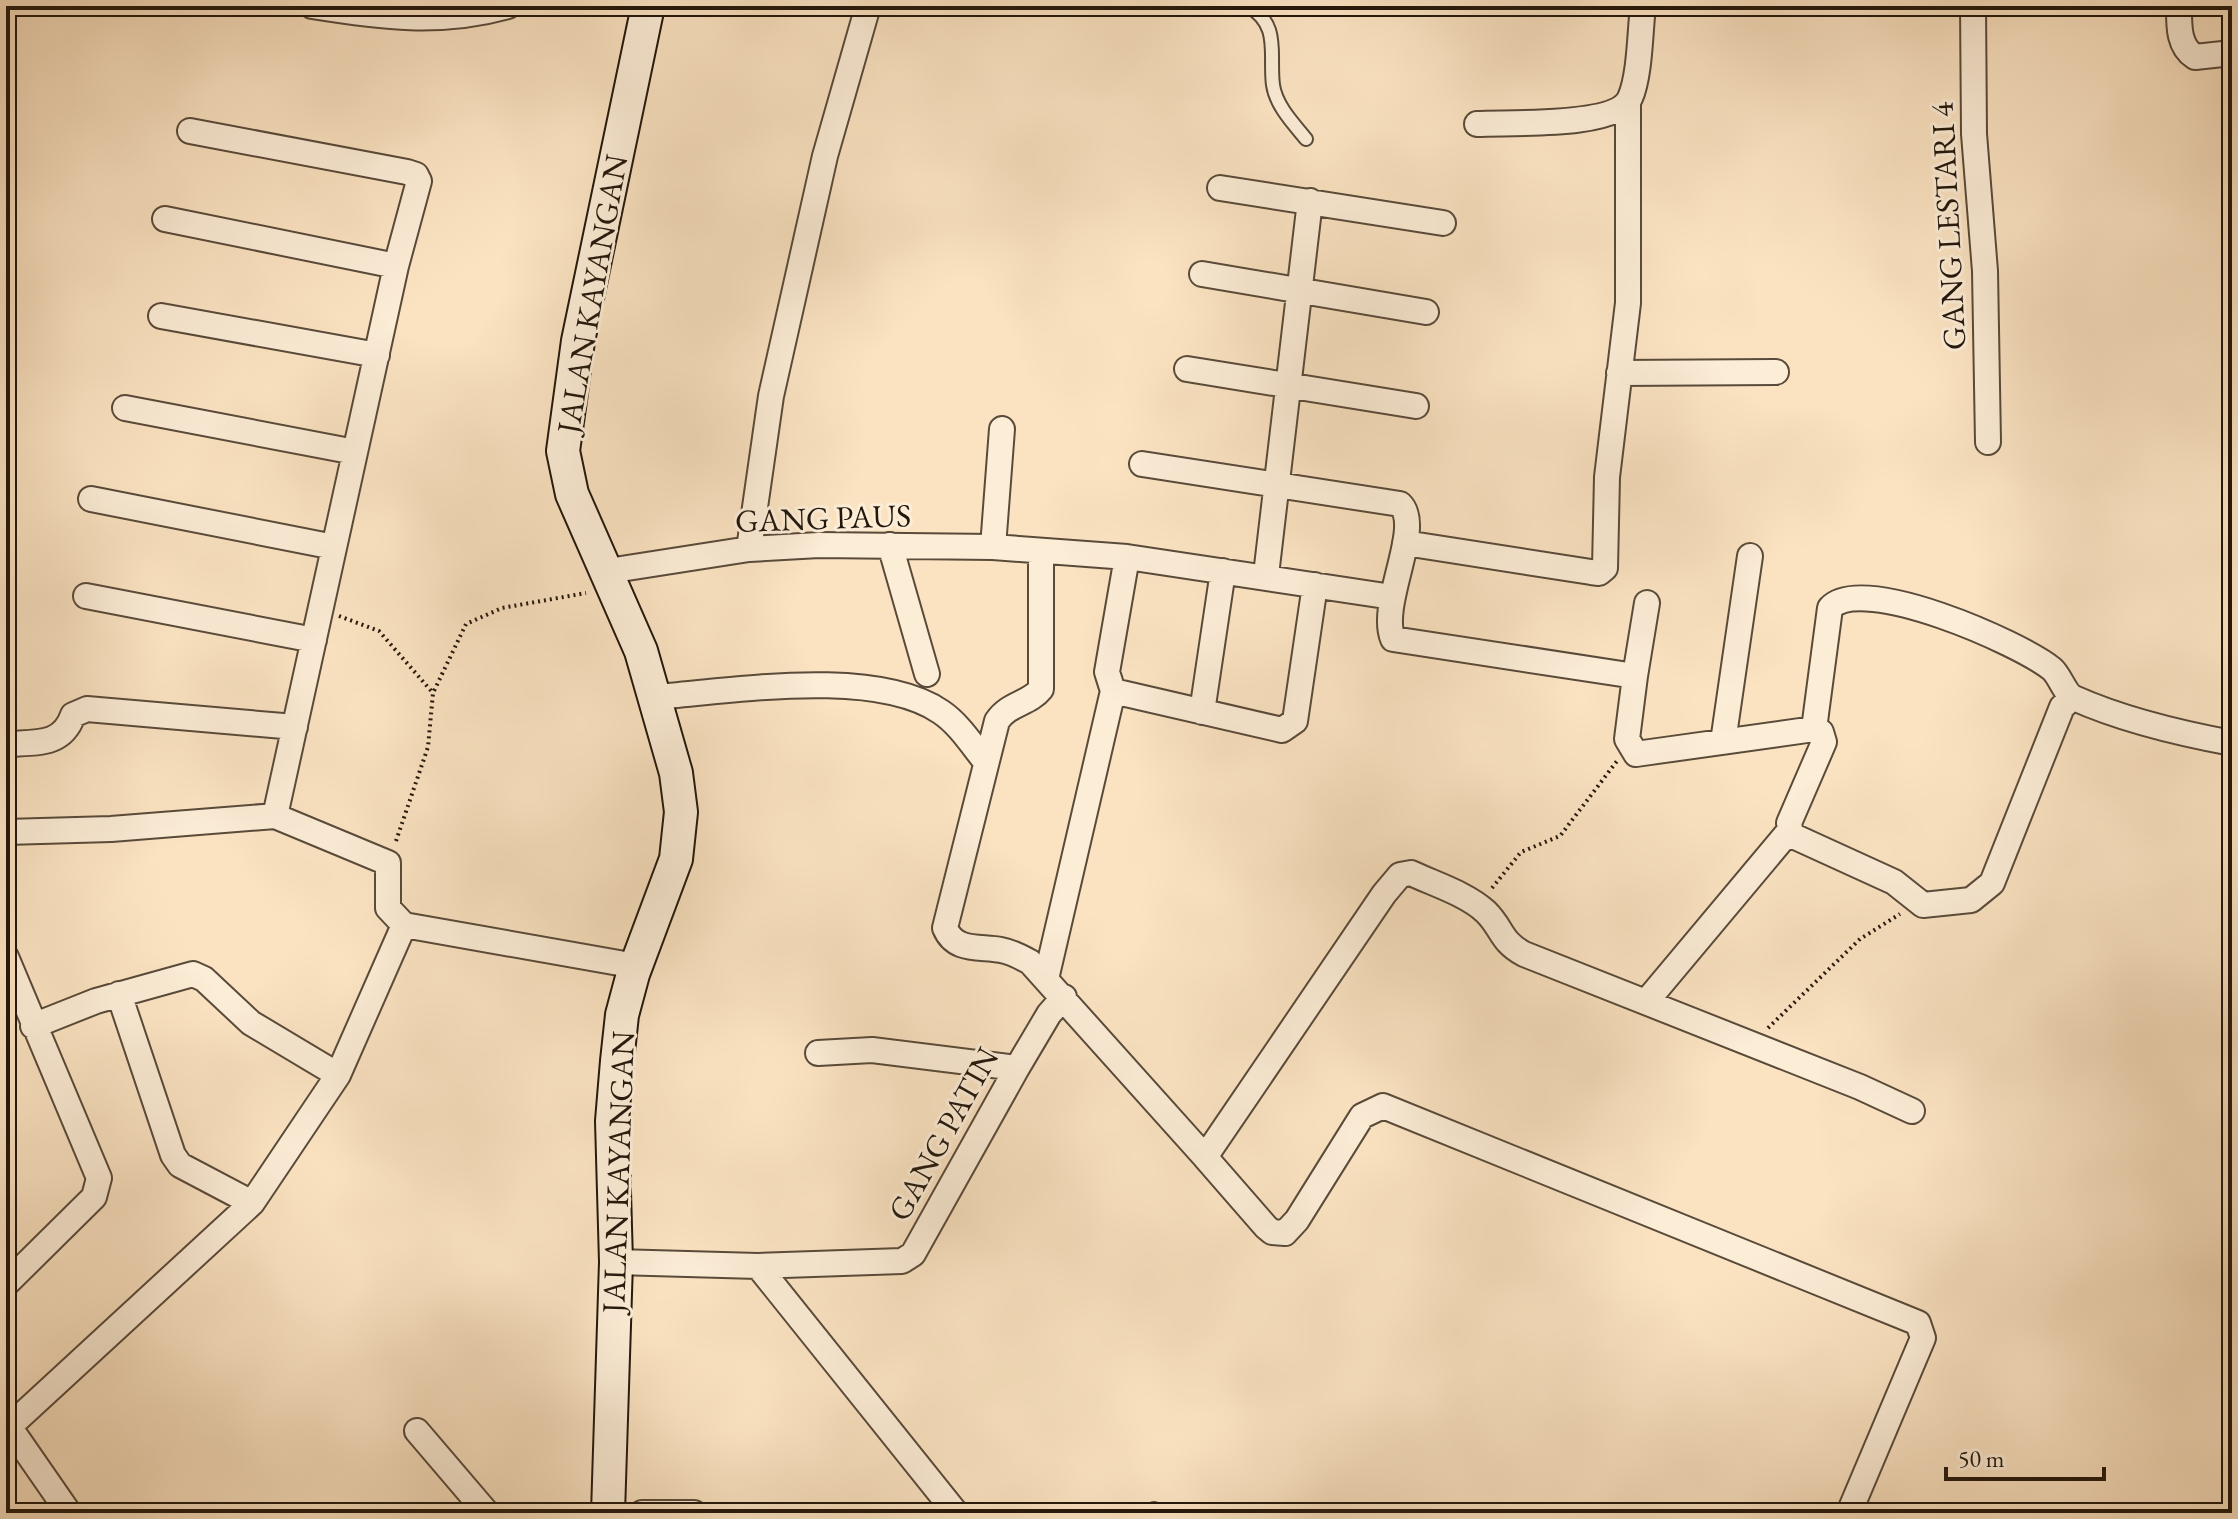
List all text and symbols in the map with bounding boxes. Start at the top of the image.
street label: GANG LESTARI 4 [1920,100,1975,351]
street label: JALAN KAYANGAN [546,151,637,440]
street label: GANG PAUS [734,494,912,542]
street label: JALAN KAYANGAN [592,1030,644,1317]
street label: GANG PATIN [878,1039,1008,1228]
scale bar [1946,1431,2104,1481]
text: 50 m [1958,1443,2005,1474]

